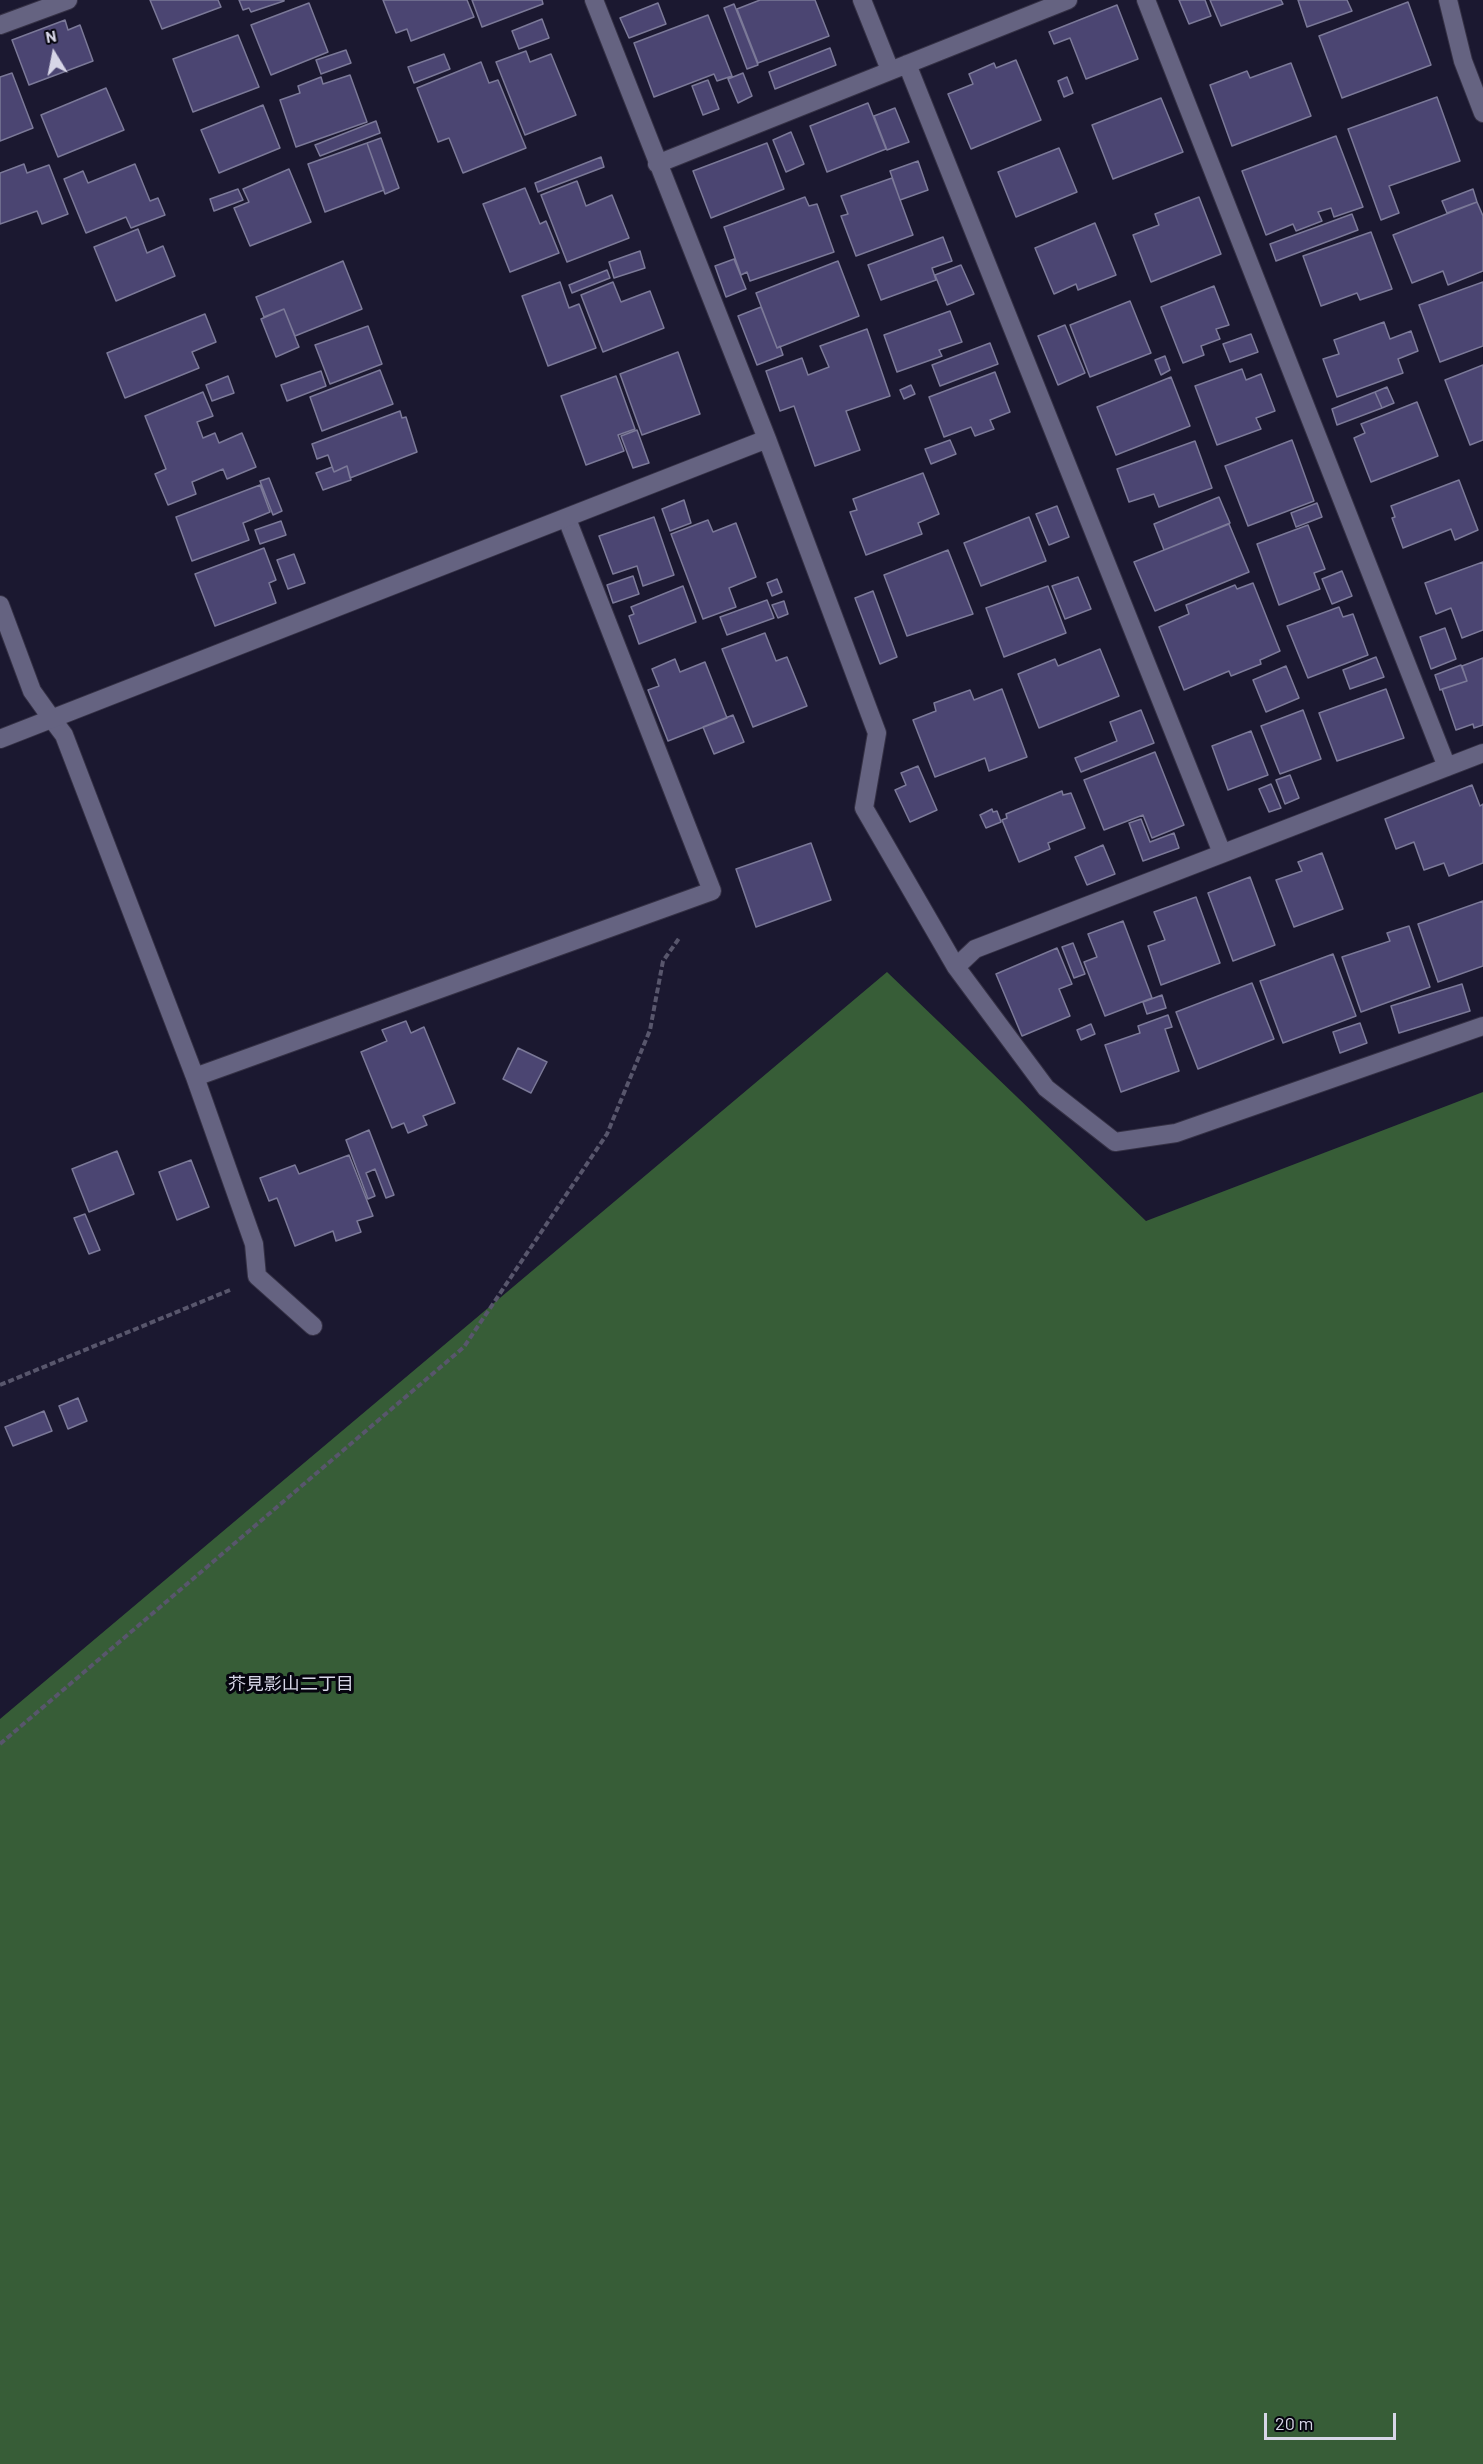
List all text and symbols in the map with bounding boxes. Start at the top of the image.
north arrow [24,24,84,84]
text: N [44,26,58,46]
district label: 芥見影山二丁目 [228,1673,354,1695]
scale bar [1267,2401,1399,2439]
text: 20 m [1275,2412,1313,2434]

